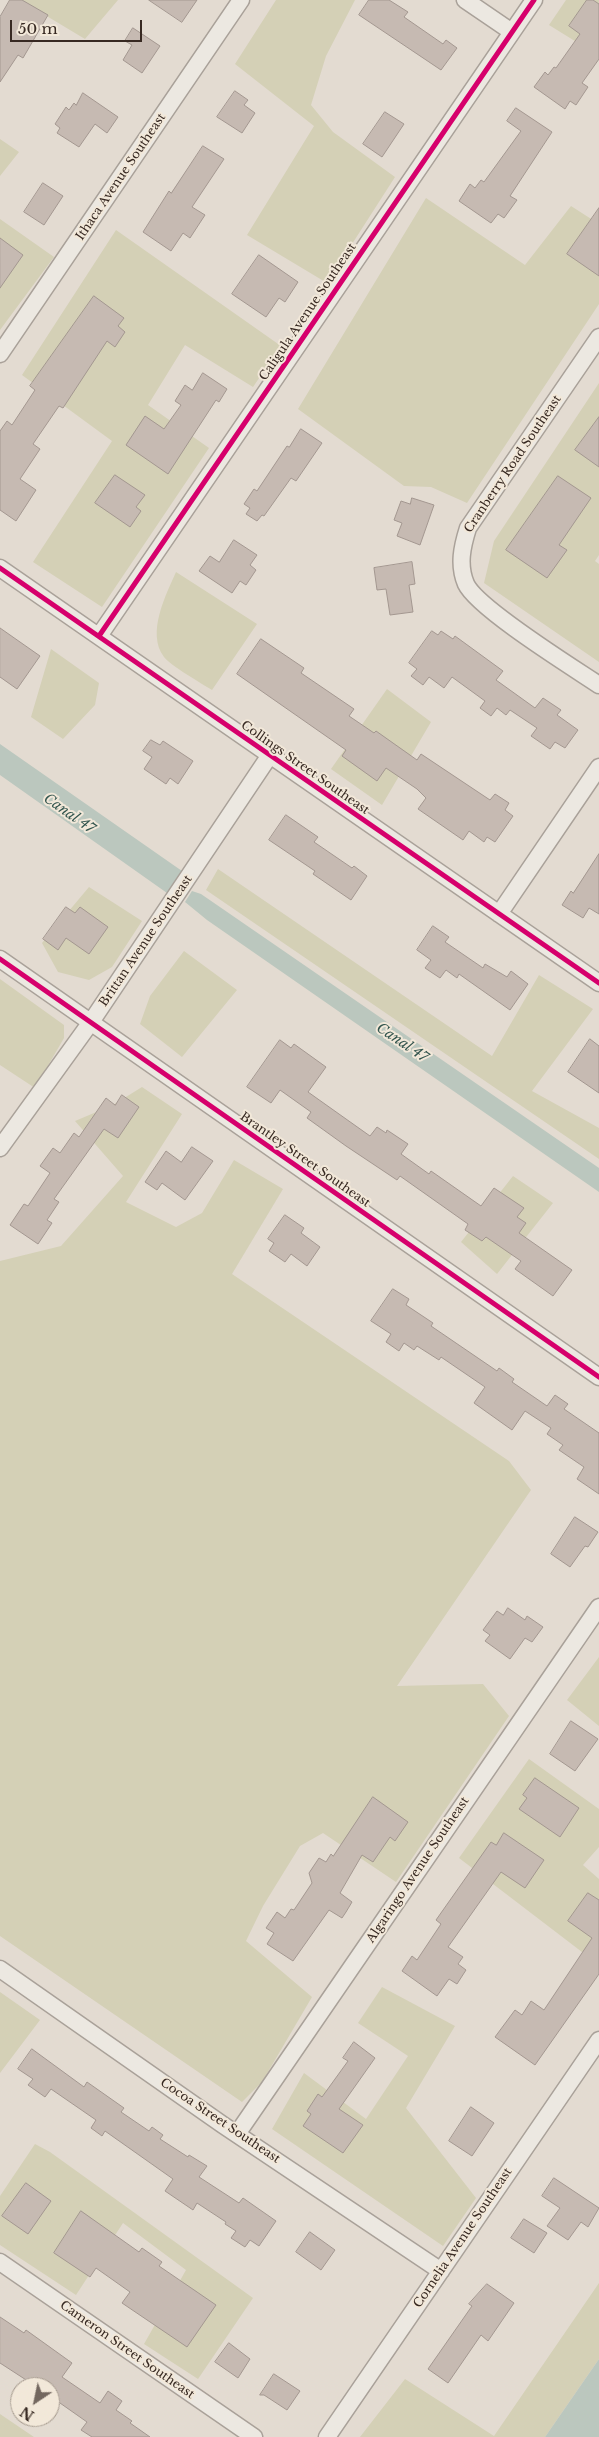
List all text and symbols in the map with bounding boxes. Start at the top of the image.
scale bar [12,10,145,42]
text: 50 m [18,19,58,38]
street label: Ithaca Avenue Southeast [73,111,169,243]
street label: Caligula Avenue Southeast [257,241,359,383]
street label: Cranberry Road Southeast [461,392,565,536]
street label: Collings Street Southeast [238,718,372,818]
water label: Canal 47 [40,790,98,838]
street label: Brittan Avenue Southeast [97,873,195,1009]
water label: Canal 47 [373,1020,431,1066]
street label: Brantley Street Southeast [237,1109,373,1211]
street label: Algaringo Avenue Southeast [364,1794,472,1946]
street label: Cocoa Street Southeast [157,2076,283,2166]
street label: Cornelia Avenue Southeast [411,2165,515,2311]
street label: Cameron Street Southeast [57,2298,197,2402]
north arrow [10,2377,60,2427]
text: N [17,2402,38,2425]

